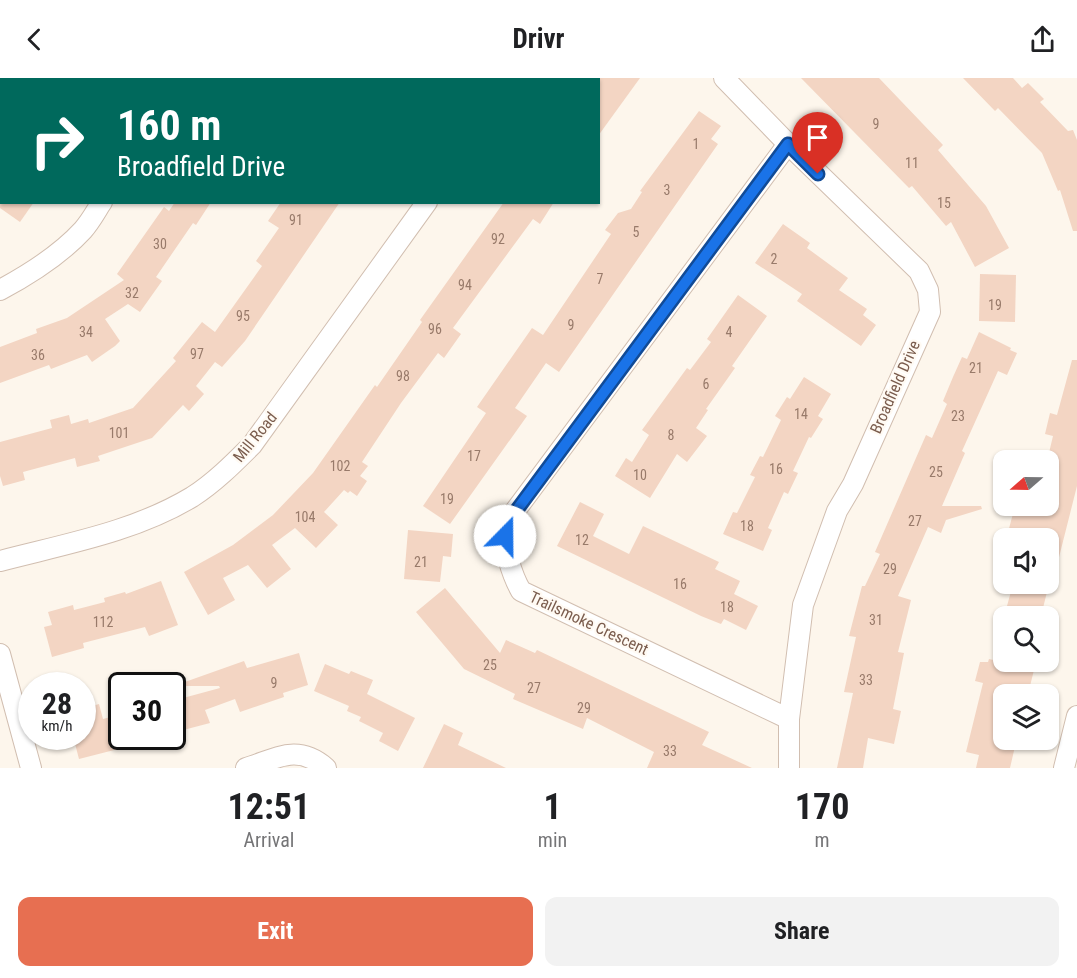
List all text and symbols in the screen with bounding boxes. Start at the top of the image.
icon: back [18,23,51,56]
text: Drivr [512,23,565,55]
icon: share [1026,23,1059,56]
text: 160 m [117,101,222,150]
icon: right [18,102,96,180]
pin [792,112,843,174]
house number: 9 [873,116,879,132]
icon: arrive [801,121,834,154]
house number: 1 [693,136,699,152]
text: Broadfield Drive [117,151,285,183]
house number: 11 [905,155,919,171]
house number: 3 [664,182,670,198]
house number: 15 [937,195,951,211]
house number: 91 [289,212,303,228]
house number: 5 [633,224,640,240]
house number: 92 [491,231,505,247]
house number: 30 [153,236,167,252]
house number: 2 [771,251,778,267]
house number: 7 [597,271,604,287]
house number: 94 [458,277,472,293]
house number: 32 [125,285,139,301]
house number: 19 [988,297,1002,313]
house number: 95 [236,308,250,324]
house number: 9 [568,317,574,333]
house number: 96 [428,321,442,337]
house number: 34 [79,324,93,340]
house number: 4 [726,324,733,340]
street label: Broadfield Drive [866,338,924,436]
house number: 97 [190,346,204,362]
house number: 36 [31,347,45,363]
house number: 21 [969,360,983,376]
house number: 98 [396,368,410,384]
house number: 6 [703,376,710,392]
house number: 14 [794,406,808,422]
street label: Mill Road [229,408,281,466]
house number: 23 [951,408,965,424]
house number: 101 [109,425,129,441]
house number: 8 [668,427,675,443]
house number: 17 [467,448,481,464]
north arrow [993,450,1059,516]
map controls [993,450,1059,750]
house number: 102 [330,458,350,474]
house number: 16 [769,461,783,477]
house number: 25 [929,464,943,480]
house number: 10 [633,467,647,483]
house number: 19 [440,491,454,507]
position arrow [473,504,537,568]
house number: 104 [295,509,315,525]
house number: 27 [908,513,922,529]
house number: 18 [740,518,754,534]
button: sound [993,528,1059,594]
house number: 12 [575,532,589,548]
house number: 21 [414,554,428,570]
house number: 29 [883,561,897,577]
house number: 16 [673,576,687,592]
street label: Trailsmoke Crescent [527,587,652,659]
house number: 18 [720,599,734,615]
button: search [993,606,1059,672]
house number: 31 [869,612,883,628]
house number: 112 [93,614,113,630]
house number: 25 [483,657,497,673]
speed limit sign: 30 [108,672,186,750]
house number: 33 [859,672,873,688]
house number: 9 [271,675,277,691]
house number: 27 [527,680,541,696]
button: layers [993,684,1059,750]
text: 28 [42,686,72,721]
house number: 29 [577,700,591,716]
text: km/h [42,717,72,735]
house number: 33 [663,743,677,759]
text: 12:51 [228,786,310,828]
text: 1 [543,786,562,828]
text: 170 [795,786,849,828]
text: Arrival [243,828,294,852]
text: min [538,828,567,852]
text: m [815,828,830,852]
button: Exit [18,897,533,966]
button: Share [545,897,1059,966]

